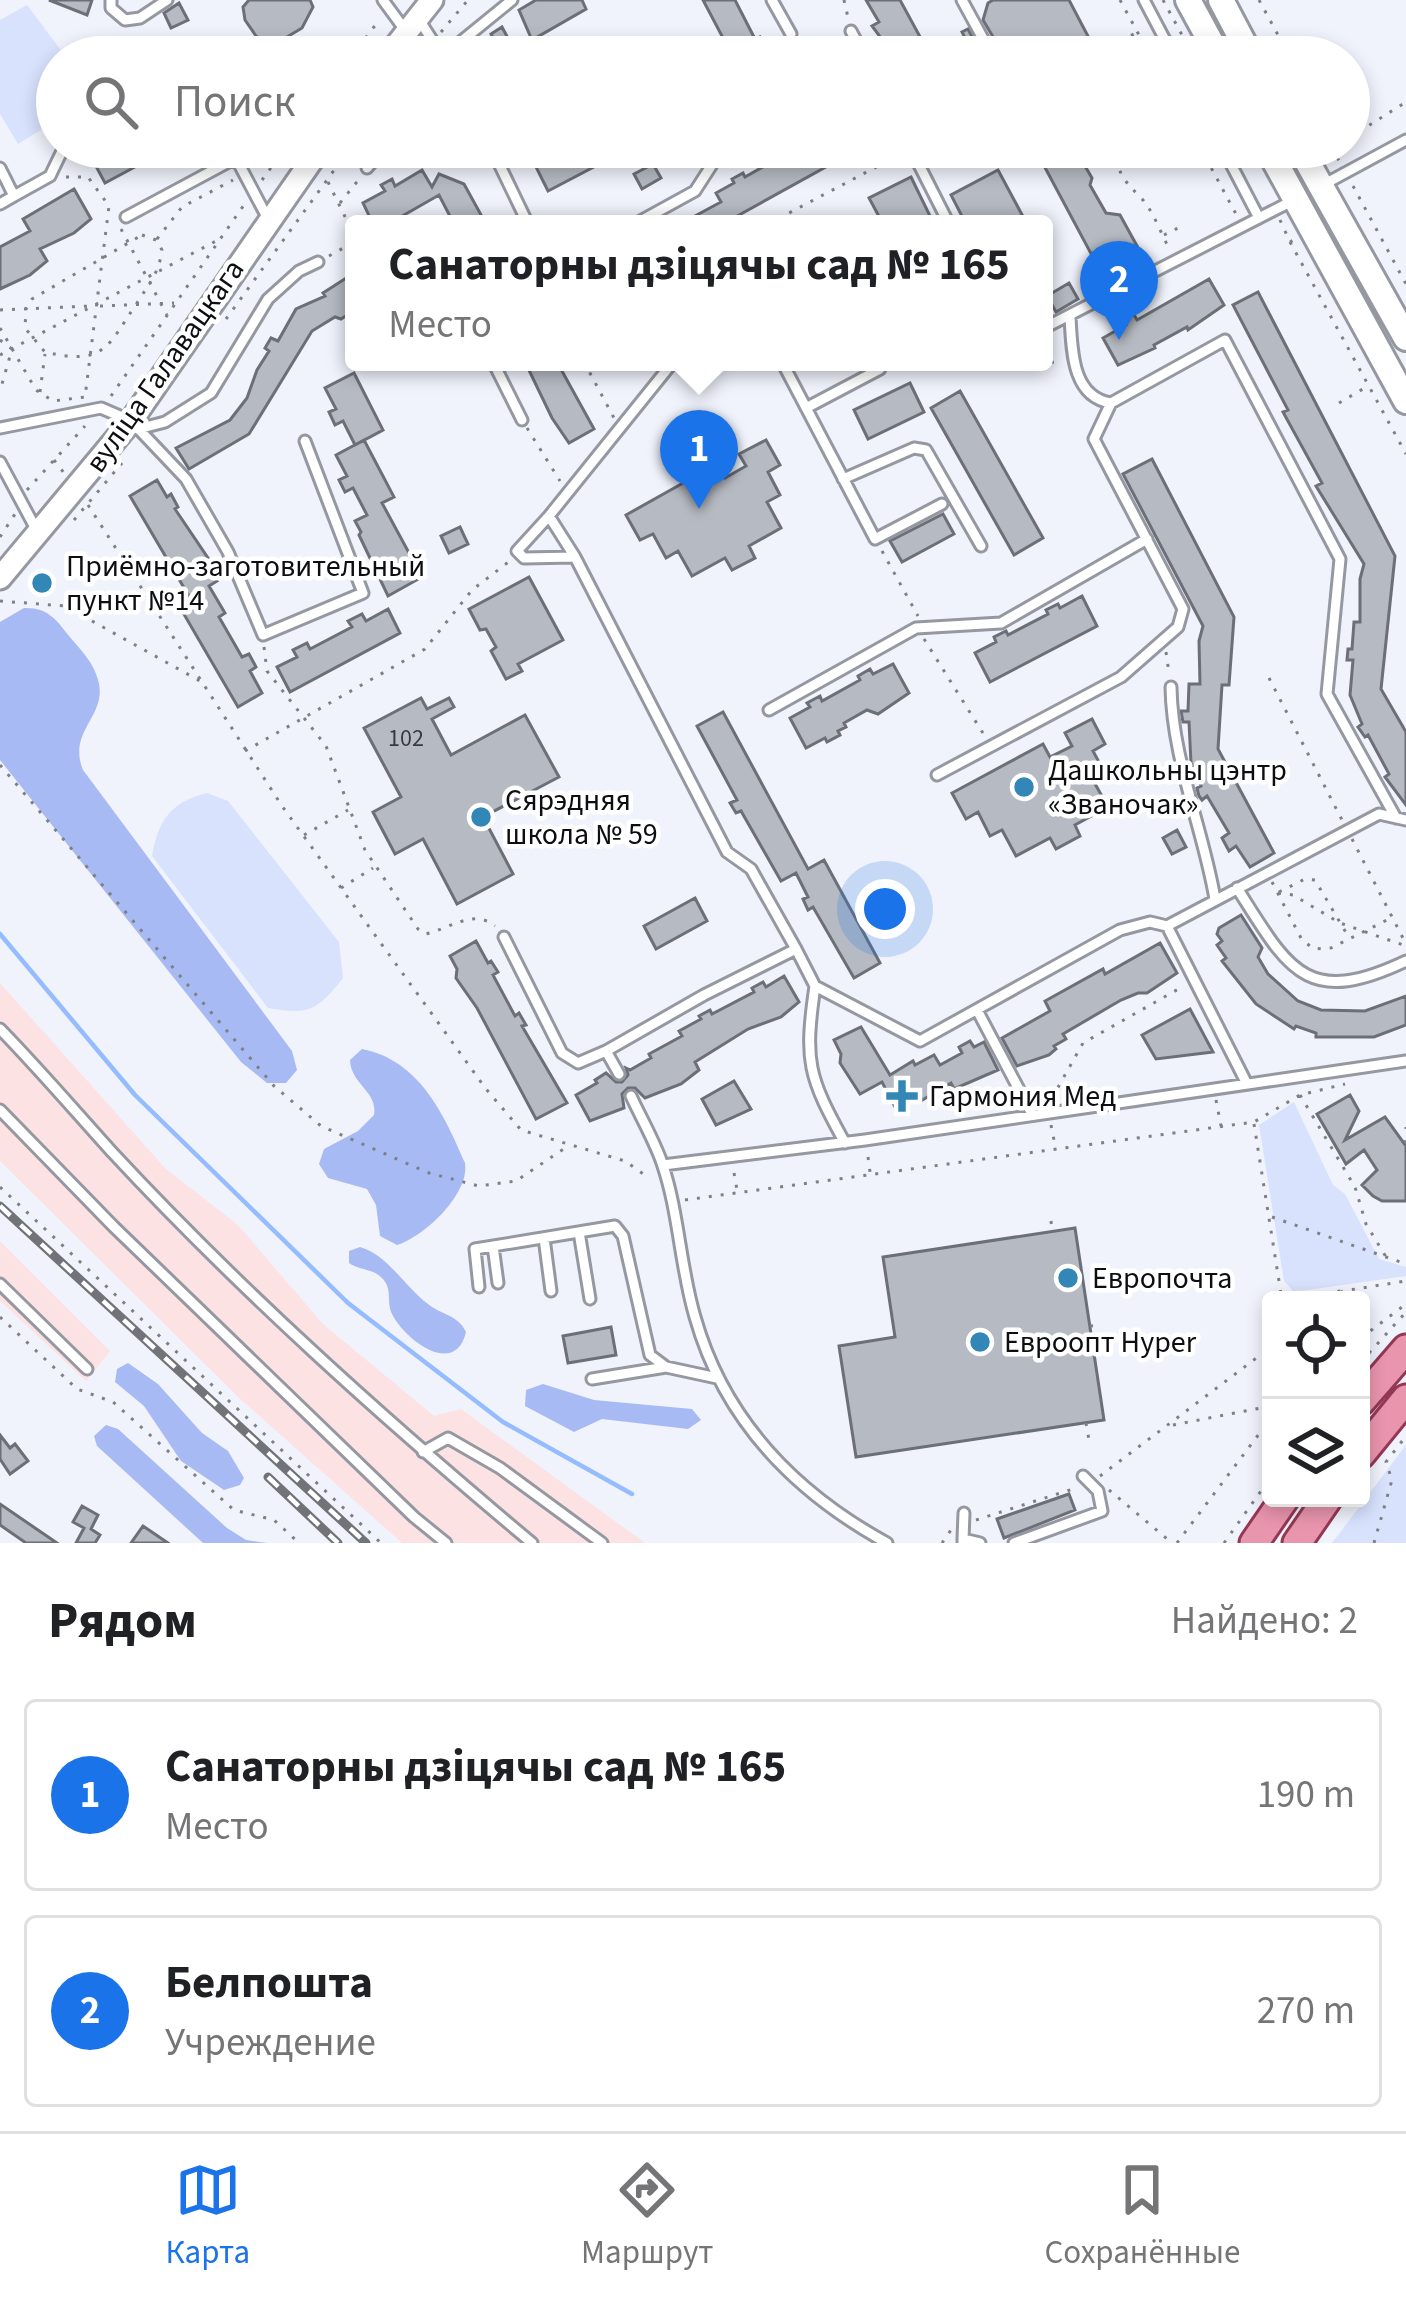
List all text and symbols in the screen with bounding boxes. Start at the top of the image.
search box [36,36,1370,168]
icon: search [78,69,144,135]
text: Поиск [174,70,296,134]
popup [345,215,1053,371]
text: Санаторны дзіцячы сад № 165 [388,233,1010,297]
pin: 2 [1080,241,1158,340]
street label: вуліца Галавацкага [75,251,255,481]
text: Место [388,297,492,353]
pin: 1 [660,410,738,509]
place label: Приёмно-заготовительный пункт №14 [66,545,425,622]
marker: Приёмно-заготовительный пункт №14 [29,570,55,596]
house number: 102 [388,721,424,756]
place label: Дашкольны цэнтр «Званочак» [1048,749,1287,826]
marker: Дашкольны цэнтр «Званочак» [1011,774,1037,800]
place label: Сярэдняя школа № 59 [505,779,658,856]
marker: Сярэдняя школа № 59 [468,804,494,830]
your location [855,879,915,939]
place label: Гармония Мед [929,1075,1116,1118]
marker: Гармония Мед [886,1080,918,1112]
place label: Европочта [1092,1257,1232,1300]
marker: Европочта [1055,1265,1081,1291]
map controls [1262,1291,1370,1507]
button: locate [1262,1291,1370,1399]
place label: Евроопт Hyper [1004,1321,1197,1364]
marker: Евроопт Hyper [967,1329,993,1355]
button: layers [1262,1399,1370,1507]
text: Рядом [48,1585,197,1657]
text: Найдено: 2 [1171,1593,1358,1649]
text: Санаторны дзіцячы сад № 165 [165,1735,786,1799]
text: 1 [80,1767,100,1823]
text: 190 m [1257,1767,1355,1823]
text: Место [165,1799,269,1855]
text: Белпошта [165,1951,373,2015]
text: 2 [80,1983,100,2039]
text: 270 m [1257,1983,1355,2039]
text: Учреждение [165,2015,376,2071]
tab: Карта [165,2157,250,2276]
tab: Маршрут [581,2157,714,2276]
tab: Сохранённые [1045,2157,1240,2276]

